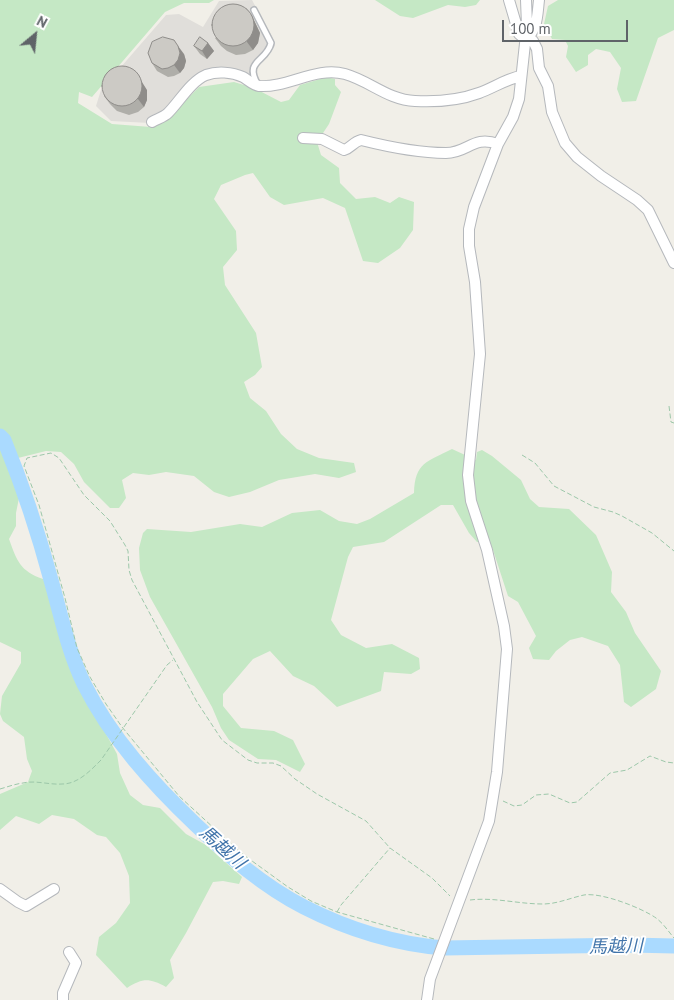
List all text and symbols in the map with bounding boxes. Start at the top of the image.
north arrow [10,10,60,60]
scale bar [504,10,630,42]
text: N [34,12,50,32]
text: 100 m [510,19,551,38]
water label: 馬越川 [195,822,249,874]
water label: 馬越川 [589,936,643,958]

